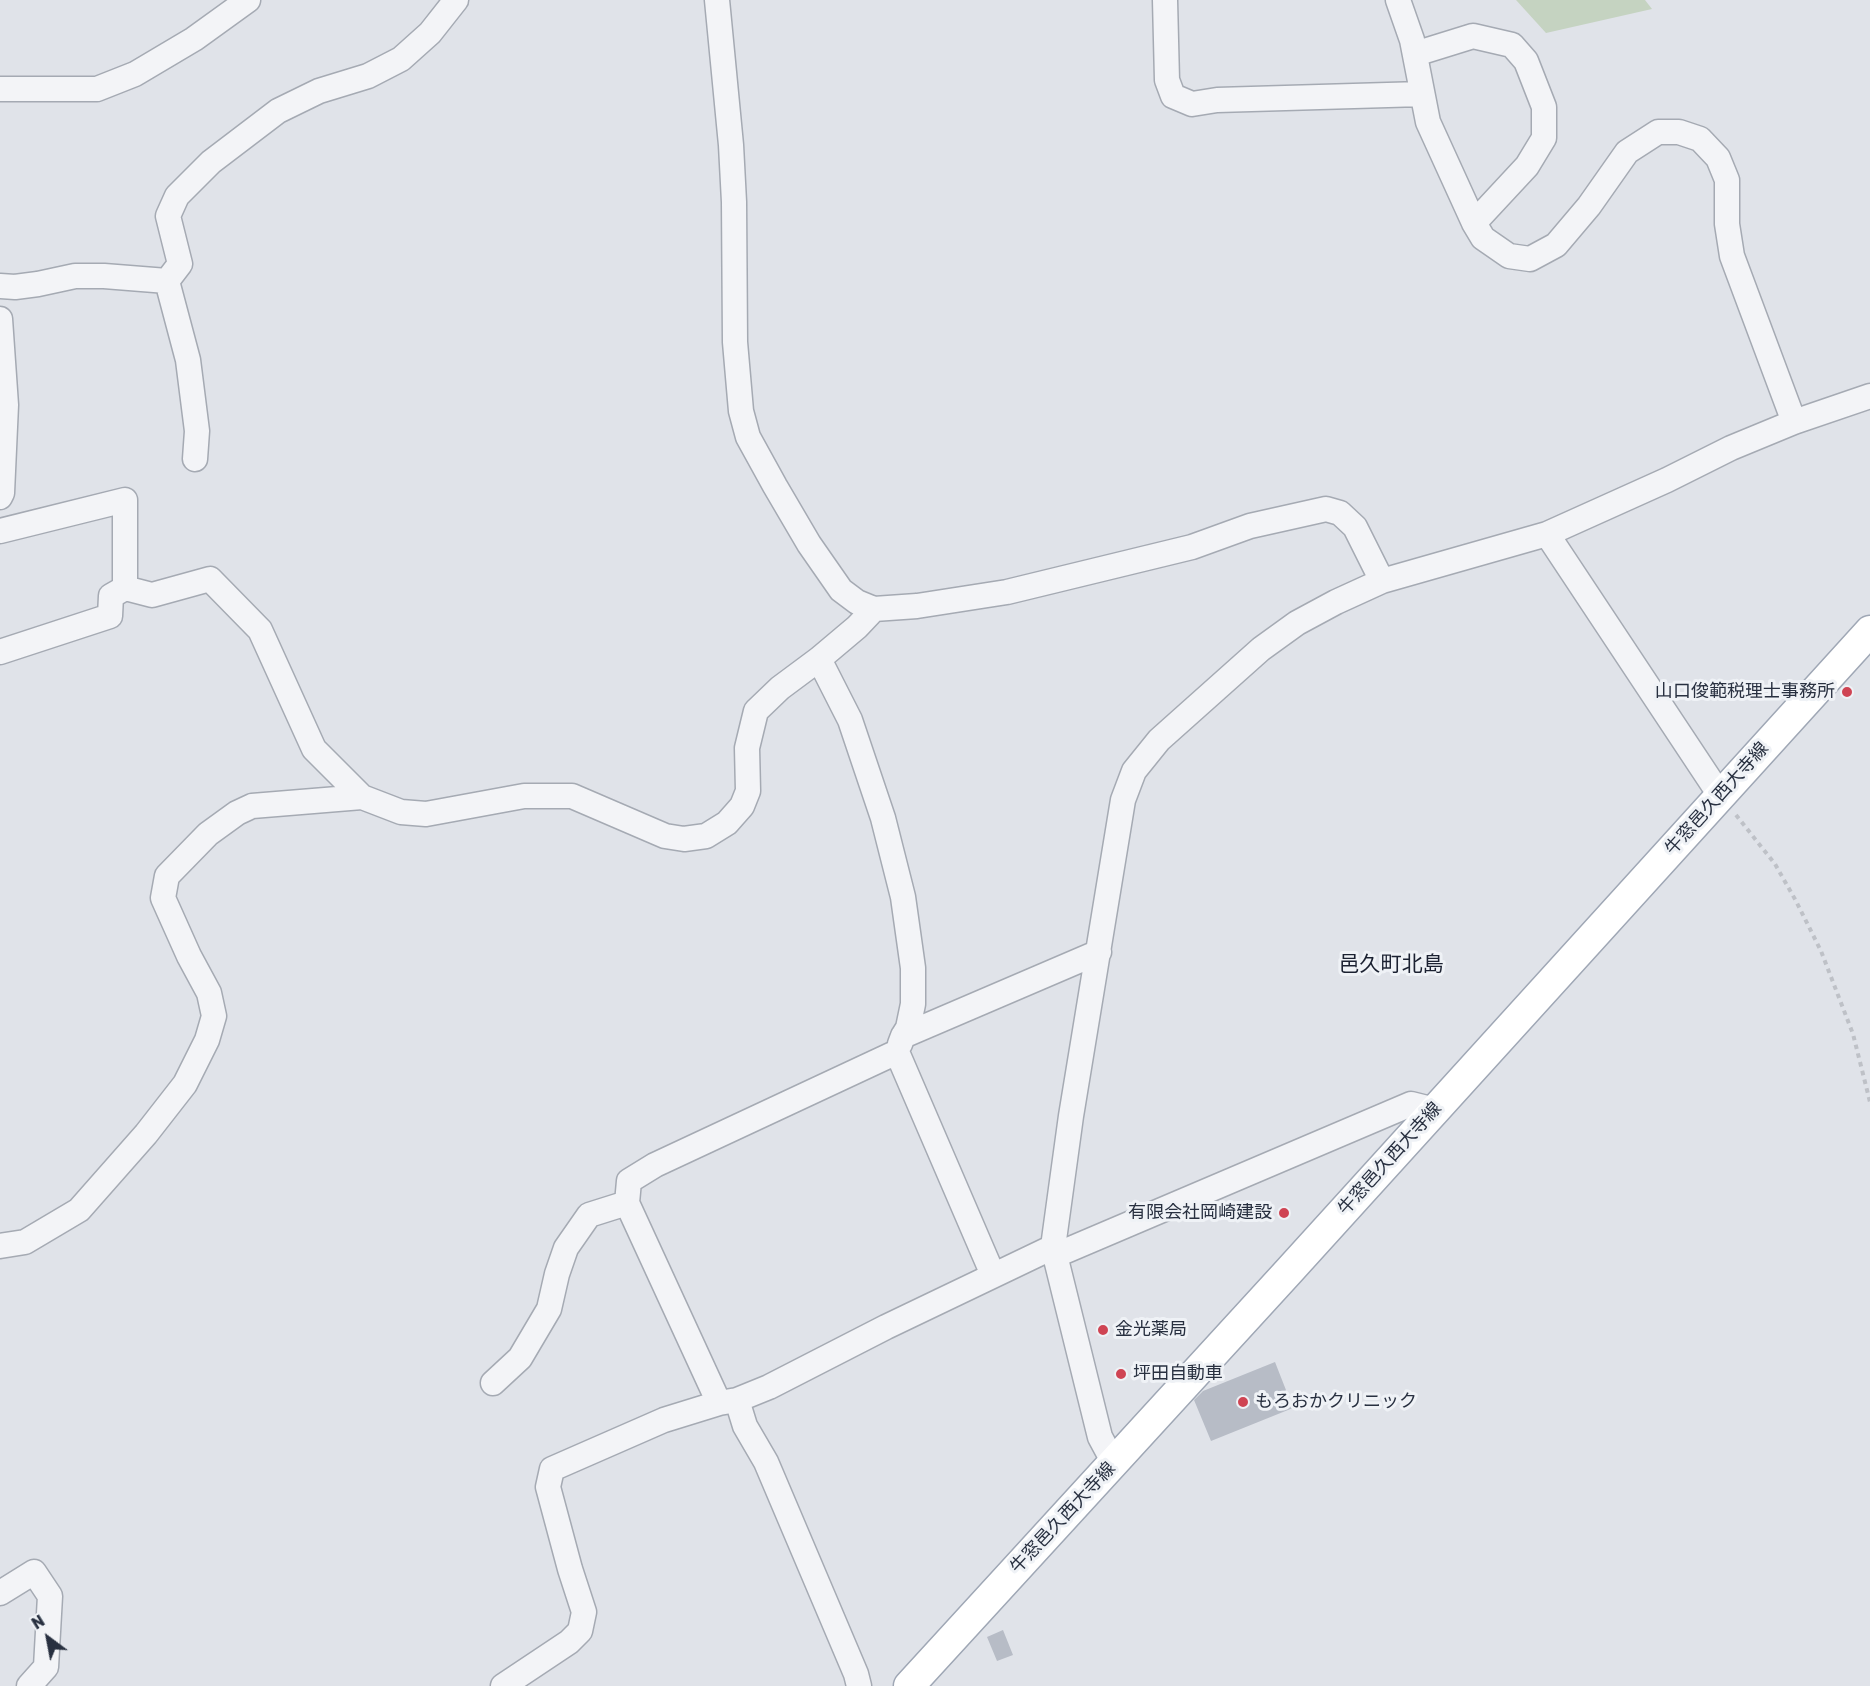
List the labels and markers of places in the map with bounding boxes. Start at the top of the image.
place label: 山口俊範税理士事務所 [1655,681,1835,703]
marker: 山口俊範税理士事務所 [1840,685,1854,699]
place label: 有限会社岡崎建設 [1128,1202,1272,1224]
marker: 有限会社岡崎建設 [1277,1206,1291,1220]
place label: 金光薬局 [1115,1319,1187,1341]
marker: 金光薬局 [1096,1323,1110,1337]
place label: 坪田自動車 [1133,1363,1223,1385]
marker: 坪田自動車 [1114,1367,1128,1381]
place label: もろおかクリニック [1255,1391,1417,1413]
marker: もろおかクリニック [1236,1395,1250,1409]

